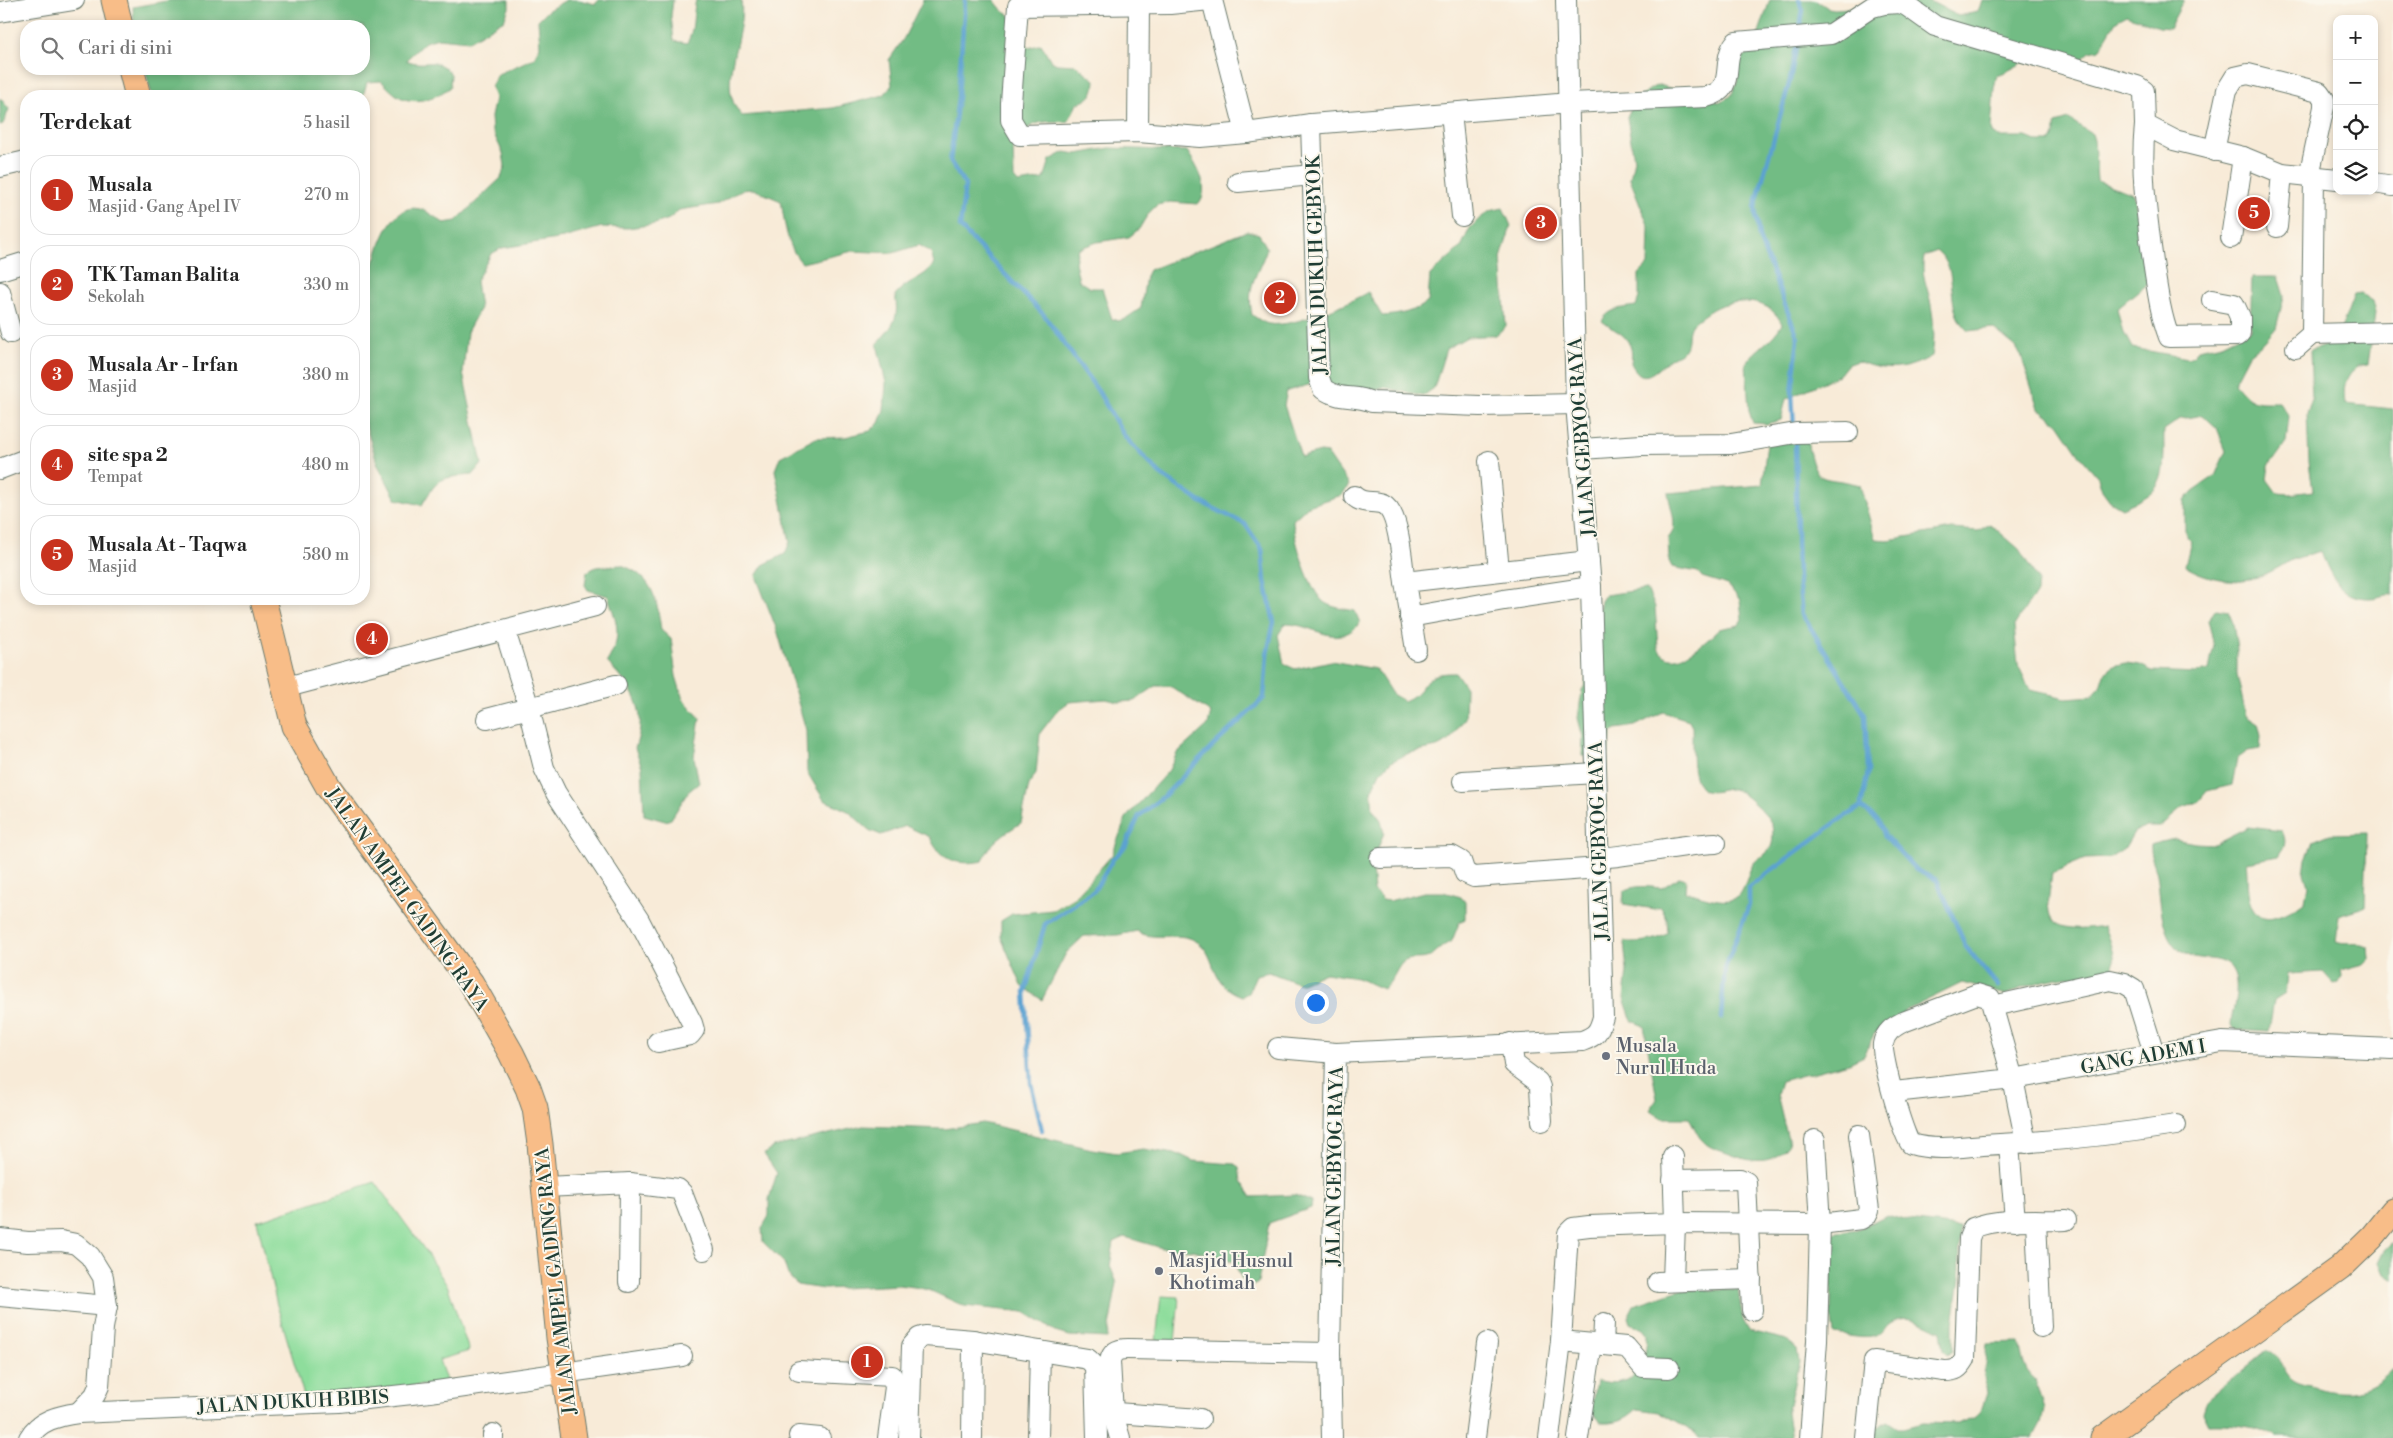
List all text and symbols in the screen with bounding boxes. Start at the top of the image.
map controls [2333,15,2378,195]
button: + [2333,15,2378,60]
search box [20,20,370,75]
icon: search [38,34,66,62]
text: Cari di sini [78,36,173,60]
button: − [2333,60,2378,105]
button: locate [2333,105,2378,150]
text: Terdekat [40,110,131,136]
text: 5 hasil [303,113,350,133]
button: layers [2333,150,2378,195]
street label: JALAN DUKUH GEBYOK [1301,154,1333,376]
text: Musala [88,173,152,197]
text: 1 [53,185,61,205]
text: 270 m [304,185,349,205]
pin: 5 [2238,194,2270,232]
text: Masjid · Gang Apel IV [88,197,241,217]
pin: 3 [1525,204,1557,242]
text: TK Taman Balita [88,263,240,287]
text: 2 [52,275,62,295]
text: 330 m [303,275,349,295]
pin: 2 [1264,279,1296,317]
text: Sekolah [88,287,145,307]
street label: JALAN GEBYOG RAYA [1563,336,1601,538]
text: Musala Ar - Irfan [88,353,238,377]
text: 3 [52,365,62,385]
text: 380 m [302,365,349,385]
text: Masjid [88,377,137,397]
text: site spa 2 [88,443,168,467]
text: 4 [52,455,62,475]
text: 480 m [302,455,349,475]
text: Tempat [88,467,143,487]
text: Musala At - Taqwa [88,533,247,557]
text: 5 [52,545,62,565]
text: 580 m [302,545,349,565]
text: Masjid [88,557,137,577]
pin: 4 [356,620,388,658]
street label: JALAN GEBYOG RAYA [1583,740,1615,942]
street label: JALAN AMPEL GADING RAYA [320,782,495,1017]
your location [1303,990,1329,1016]
place label: Musala Nurul Huda [1616,1034,1717,1080]
street label: GANG ADEM I [2079,1034,2208,1080]
marker: Musala Nurul Huda [1600,1050,1612,1062]
street label: JALAN GEBYOG RAYA [1321,1065,1349,1267]
street label: JALAN AMPEL GADING RAYA [530,1145,582,1417]
place label: Masjid Husnul Khotimah [1169,1249,1294,1295]
marker: Masjid Husnul Khotimah [1153,1265,1165,1277]
pin: 1 [851,1343,883,1381]
street label: JALAN DUKUH BIBIS [195,1385,390,1419]

